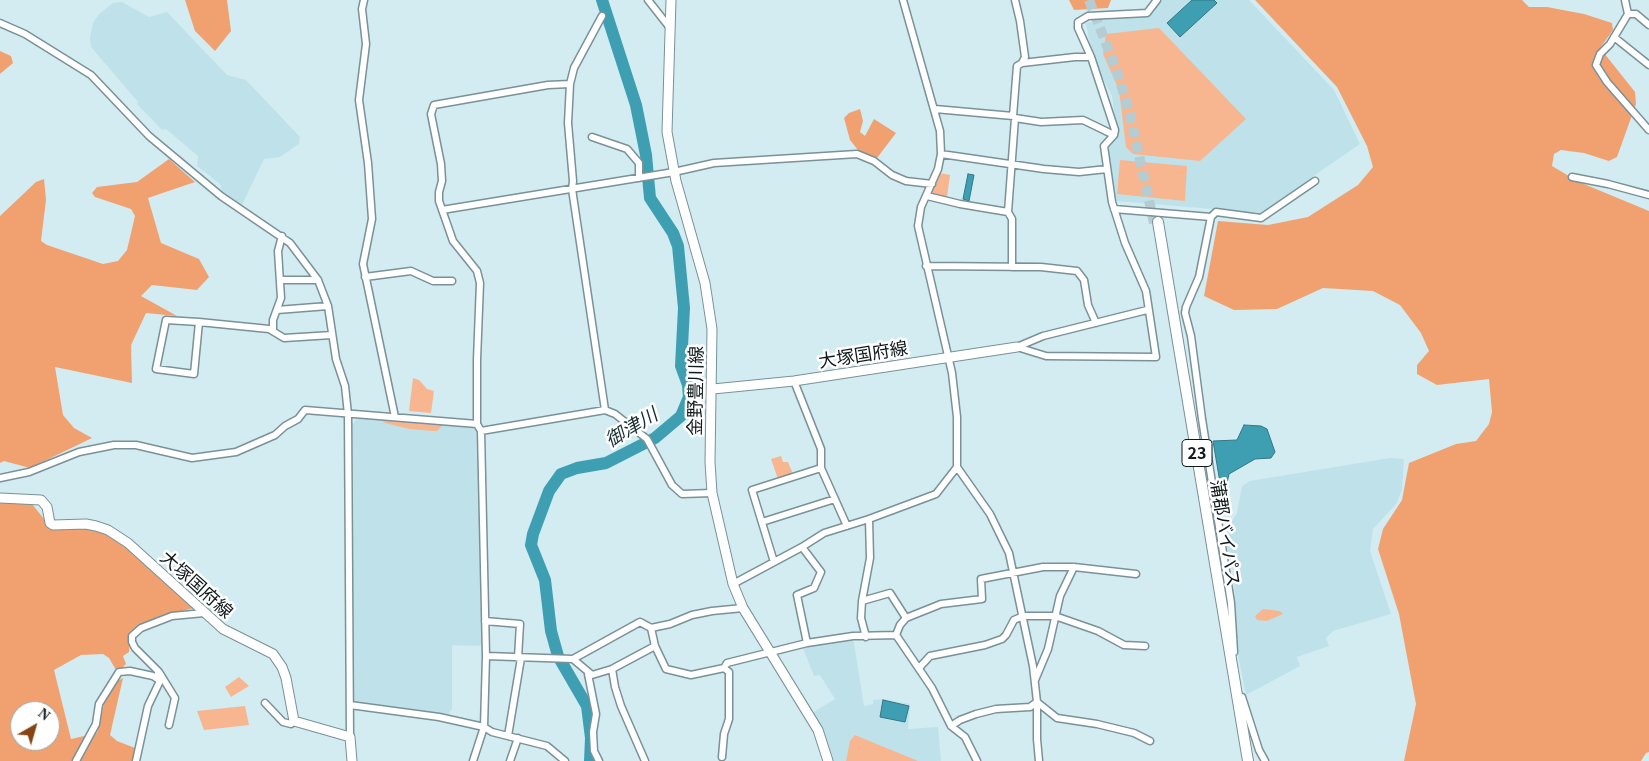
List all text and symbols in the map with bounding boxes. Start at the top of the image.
street label: 大塚国府線 [817,336,909,372]
street label: 金野豊川線 [683,346,707,436]
water label: 御津川 [601,403,661,451]
road number: 23 [1182,439,1212,466]
street label: 蒲郡バイパス [1207,478,1245,588]
street label: 大塚国府線 [156,546,238,622]
north arrow [10,701,60,751]
text: N [35,706,53,724]

